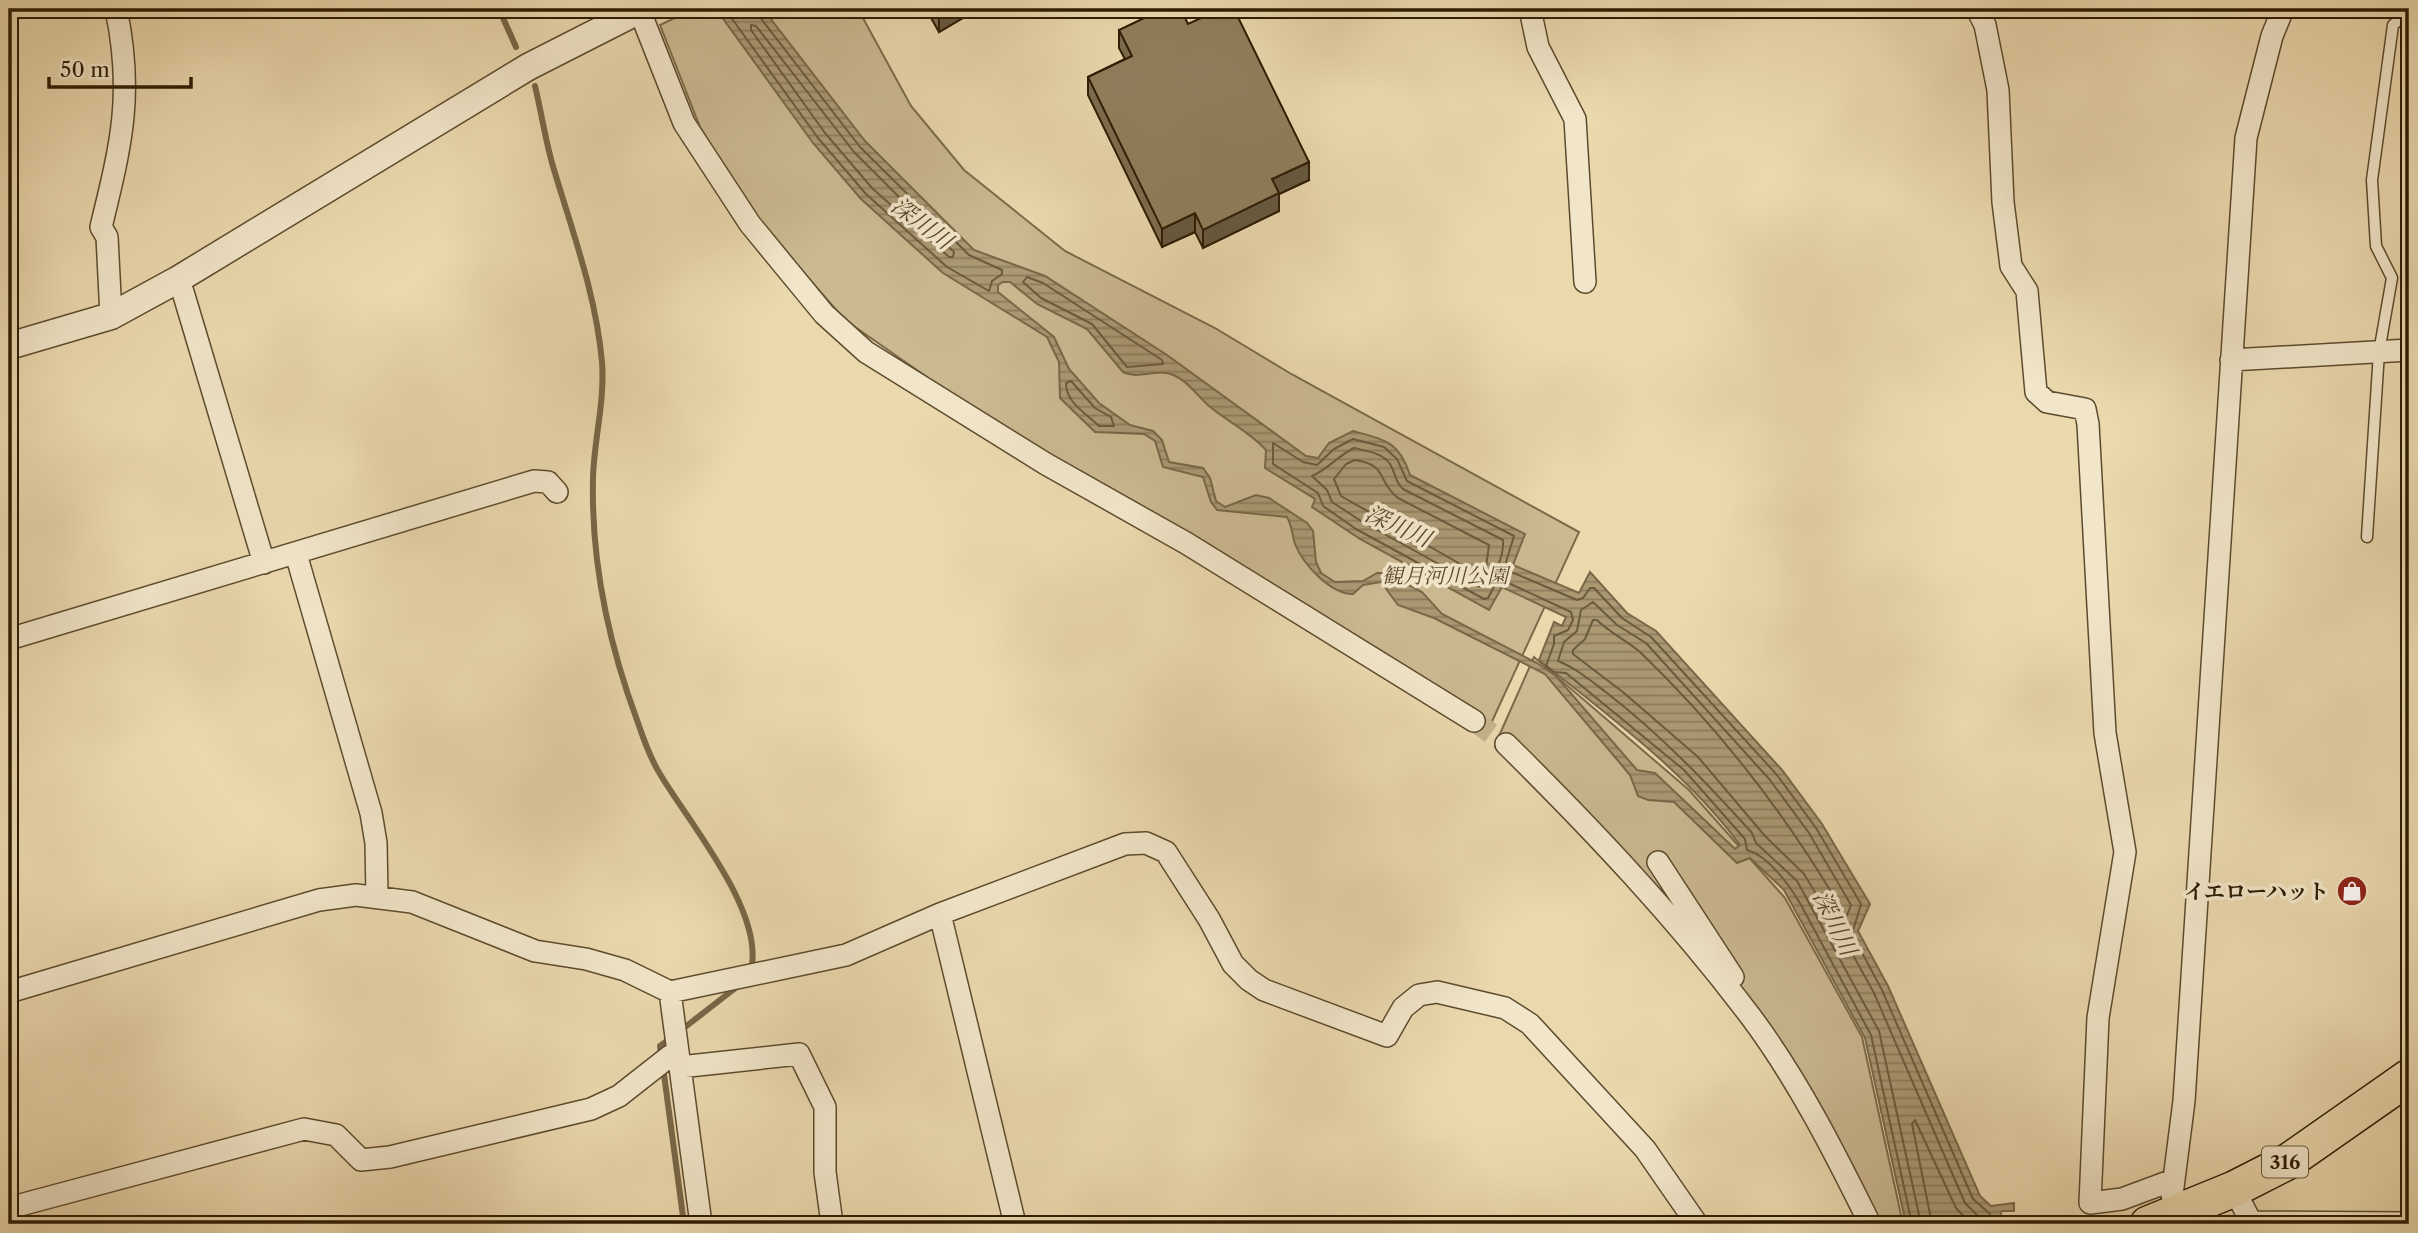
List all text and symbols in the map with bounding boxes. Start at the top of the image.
scale bar [49,46,191,90]
text: 50 m [60,57,110,82]
water label: 深川川 [886,191,960,257]
water label: 深川川 [1361,499,1438,554]
park label: 観月河川公園 [1382,563,1511,588]
shop icon: イエローハット [2335,874,2369,908]
place label: イエローハット [2184,879,2329,904]
water label: 深川川 [1807,886,1864,963]
road number: 316 [2262,1146,2308,1178]

